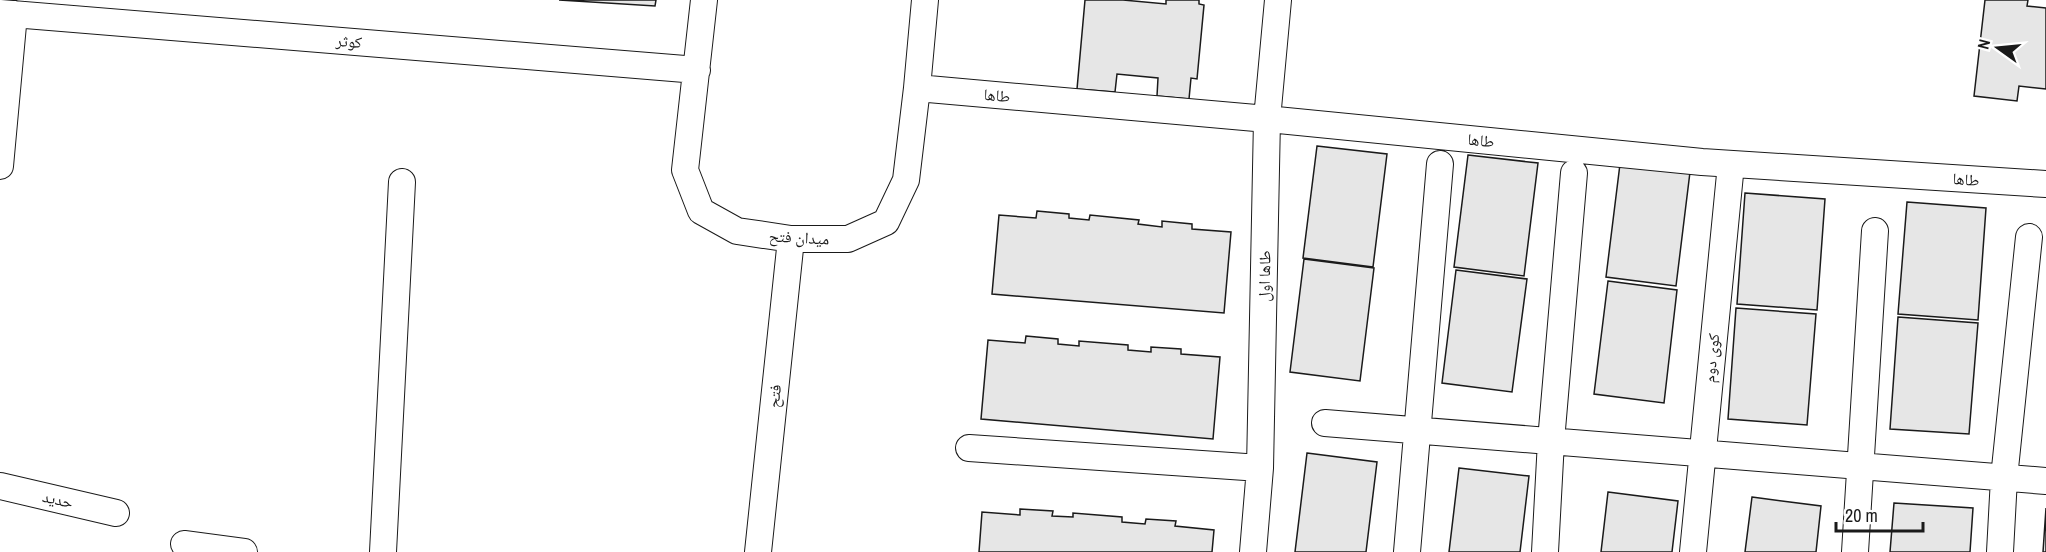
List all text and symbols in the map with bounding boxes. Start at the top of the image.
north arrow [1968,18,2028,78]
street label: کوثر [334,29,363,53]
text: N [1972,37,1995,52]
street label: طاها [983,83,1011,107]
street label: طاها [1467,128,1495,152]
street label: طاها [1952,167,1980,191]
street label: میدان فتح [768,224,830,250]
street label: طاها اول [1253,250,1275,302]
street label: کوی دوم [1697,332,1725,384]
street label: فتح [762,383,786,409]
street label: حدید [40,485,76,513]
scale bar [1836,495,1923,533]
text: 20 m [1845,503,1878,528]

